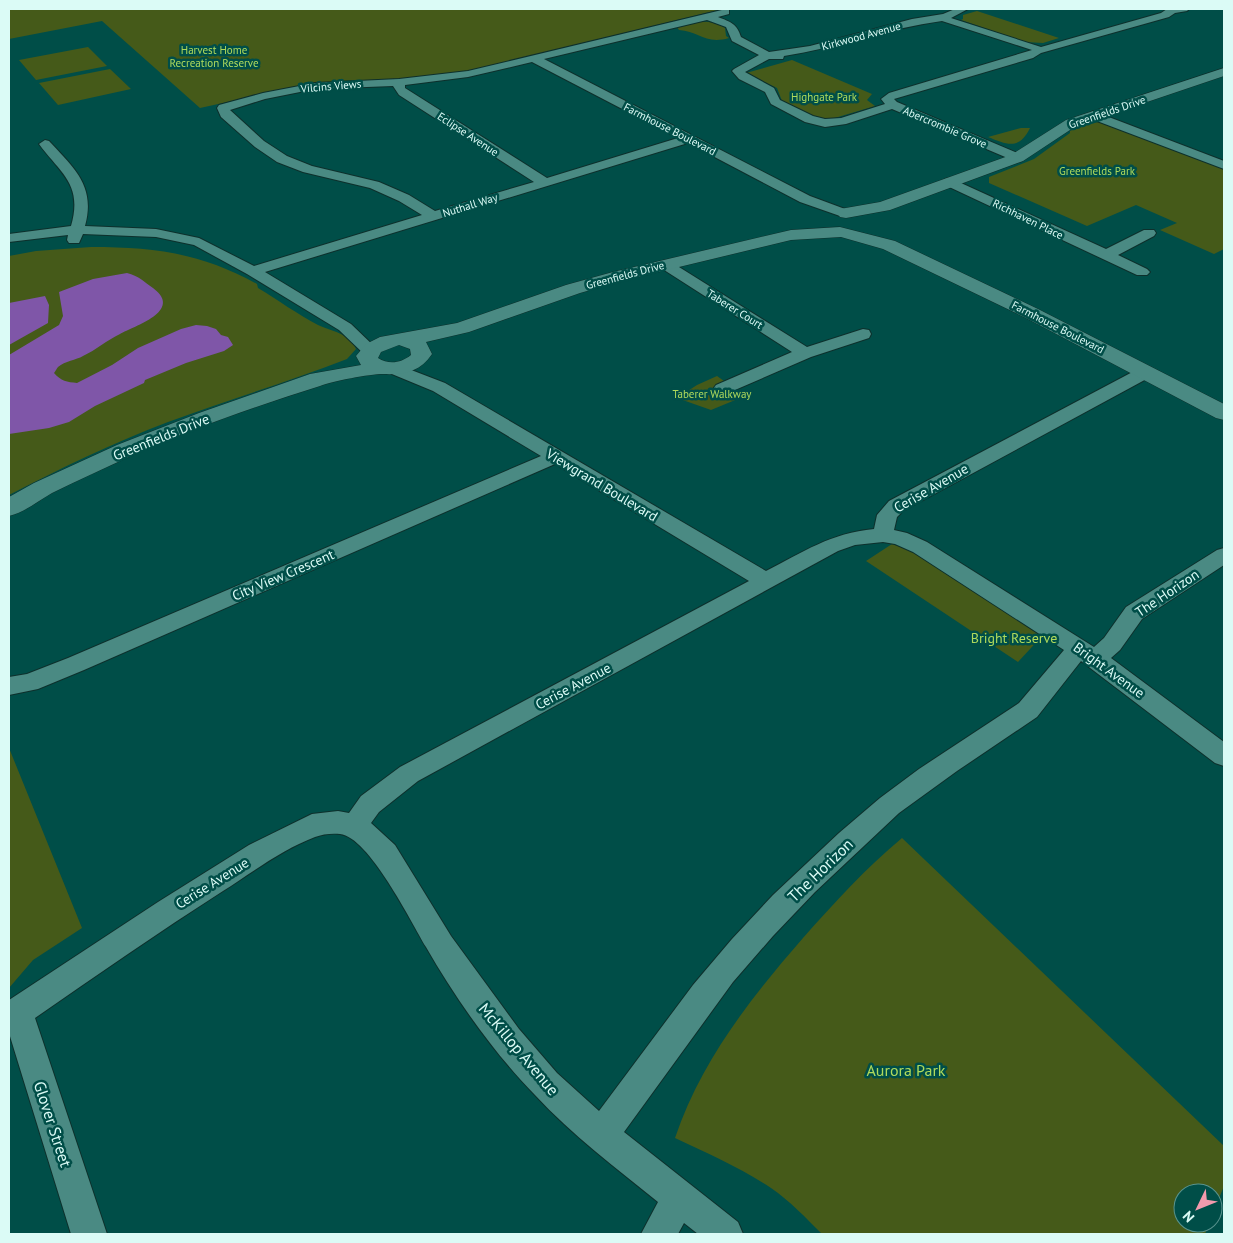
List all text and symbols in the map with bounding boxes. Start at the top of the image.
street label: Kirkwood Avenue [820,19,902,53]
park label: Harvest Home Recreation Reserve [169,43,259,70]
street label: Vilcins Views [299,76,362,96]
park label: Highgate Park [791,90,858,104]
street label: Greenfields Drive [1067,92,1148,132]
street label: Farmhouse Boulevard [621,100,719,158]
street label: Abercrombie Grove [901,103,989,151]
street label: Eclipse Avenue [435,109,502,159]
park label: Greenfields Park [1059,164,1136,178]
street label: Nuthall Way [441,190,500,220]
street label: Richhaven Place [990,196,1066,242]
street label: Greenfields Drive [584,258,666,292]
street label: Taberer Court [704,286,766,332]
street label: Farmhouse Boulevard [1009,298,1107,356]
park label: Taberer Walkway [673,387,752,401]
street label: Greenfields Drive [110,409,212,465]
street label: Viewgrand Boulevard [542,444,661,525]
street label: Cerise Avenue [890,459,972,517]
street label: City View Crescent [229,545,337,605]
street label: The Horizon [1132,565,1202,621]
park label: Bright Reserve [971,629,1057,647]
street label: Bright Avenue [1070,638,1148,702]
street label: Cerise Avenue [532,659,614,713]
street label: The Horizon [783,834,857,906]
street label: Cerise Avenue [172,853,252,913]
street label: McKillop Avenue [475,999,563,1099]
park label: Aurora Park [866,1060,946,1080]
street label: Glover Street [30,1079,76,1170]
north arrow [1173,1183,1223,1233]
text: N [1179,1207,1198,1226]

